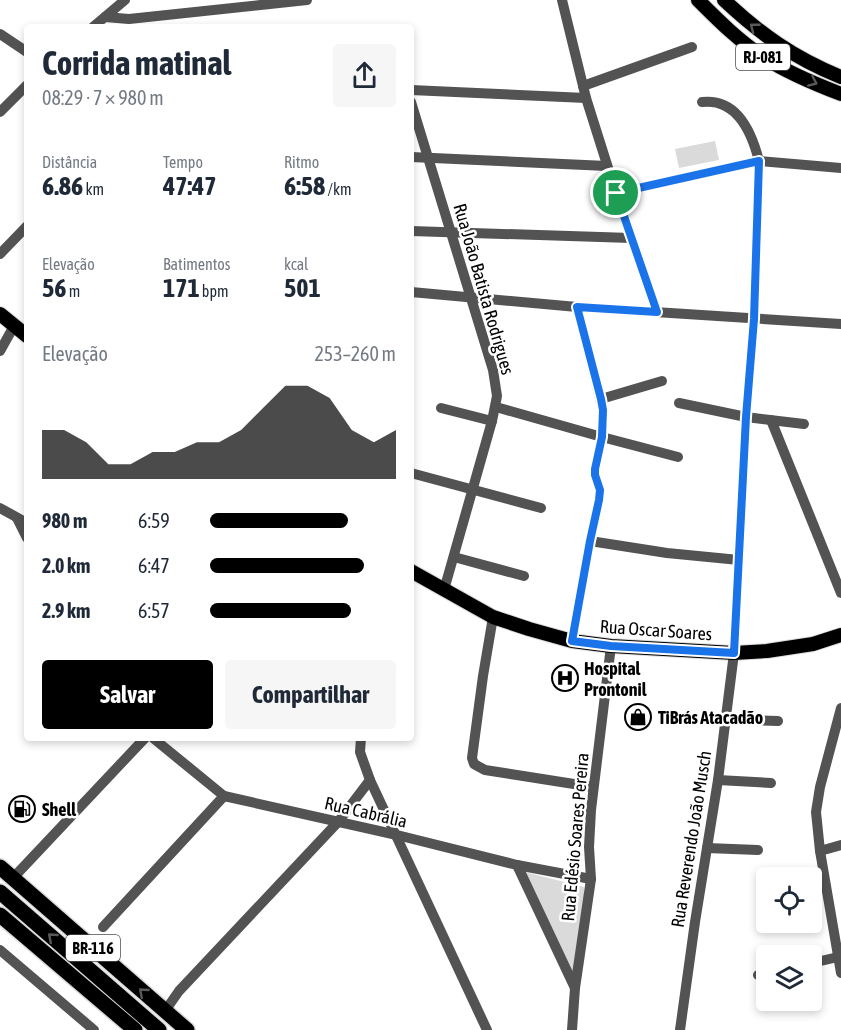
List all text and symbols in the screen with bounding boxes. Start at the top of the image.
one-way arrow [750,24,761,35]
text: Corrida matinal [42,44,231,82]
button: share [333,44,396,107]
road number: RJ-081 [736,44,790,70]
one-way arrow [807,75,818,87]
text: 08:29 · 7 × 980 m [42,86,164,109]
text: Distância [42,153,97,171]
text: Tempo [163,153,203,171]
text: Ritmo [284,153,319,171]
pin [590,167,641,218]
text: 6.86 [42,171,83,201]
text: 47:47 [163,171,217,201]
text: 6:58 [284,171,325,201]
icon: arrive [599,176,632,209]
text: km [83,180,104,198]
text: /km [325,180,351,198]
street label: Rua João Batista Rodrigues [450,201,518,377]
text: Elevação [42,255,95,273]
text: Batimentos [163,255,230,273]
text: kcal [284,255,308,273]
text: 56 [42,273,66,303]
text: 171 [163,273,200,303]
text: 501 [284,273,321,303]
text: m [66,282,80,300]
text: bpm [200,282,229,300]
text: Elevação [42,342,108,365]
text: 253–260 m [314,342,396,365]
text: 980 m [42,509,87,532]
text: 6:59 [138,509,170,532]
text: 2.0 km [42,554,90,577]
text: 6:47 [138,554,170,577]
text: 2.9 km [42,599,90,622]
text: 6:57 [138,599,170,622]
street label: Rua Oscar Soares [599,616,713,644]
place label: Hospital Prontonil [584,658,647,700]
button: Salvar [42,660,213,729]
button: Compartilhar [225,660,396,729]
hospital icon: Hospital Prontonil [550,663,580,693]
shop icon: TiBrás Atacadão [623,702,653,732]
place label: TiBrás Atacadão [658,707,763,728]
street label: Rua Reverendo João Musch [667,749,715,929]
street label: Rua Edésio Soares Pereira [557,752,593,922]
street label: Rua Cabrália [323,792,409,832]
fuel station icon: Shell [7,794,37,824]
place label: Shell [42,799,76,820]
map controls [756,867,822,1011]
button: locate [756,867,822,933]
one-way arrow [48,933,58,944]
road number: BR-116 [66,935,120,961]
button: layers [756,945,822,1011]
one-way arrow [139,988,150,999]

